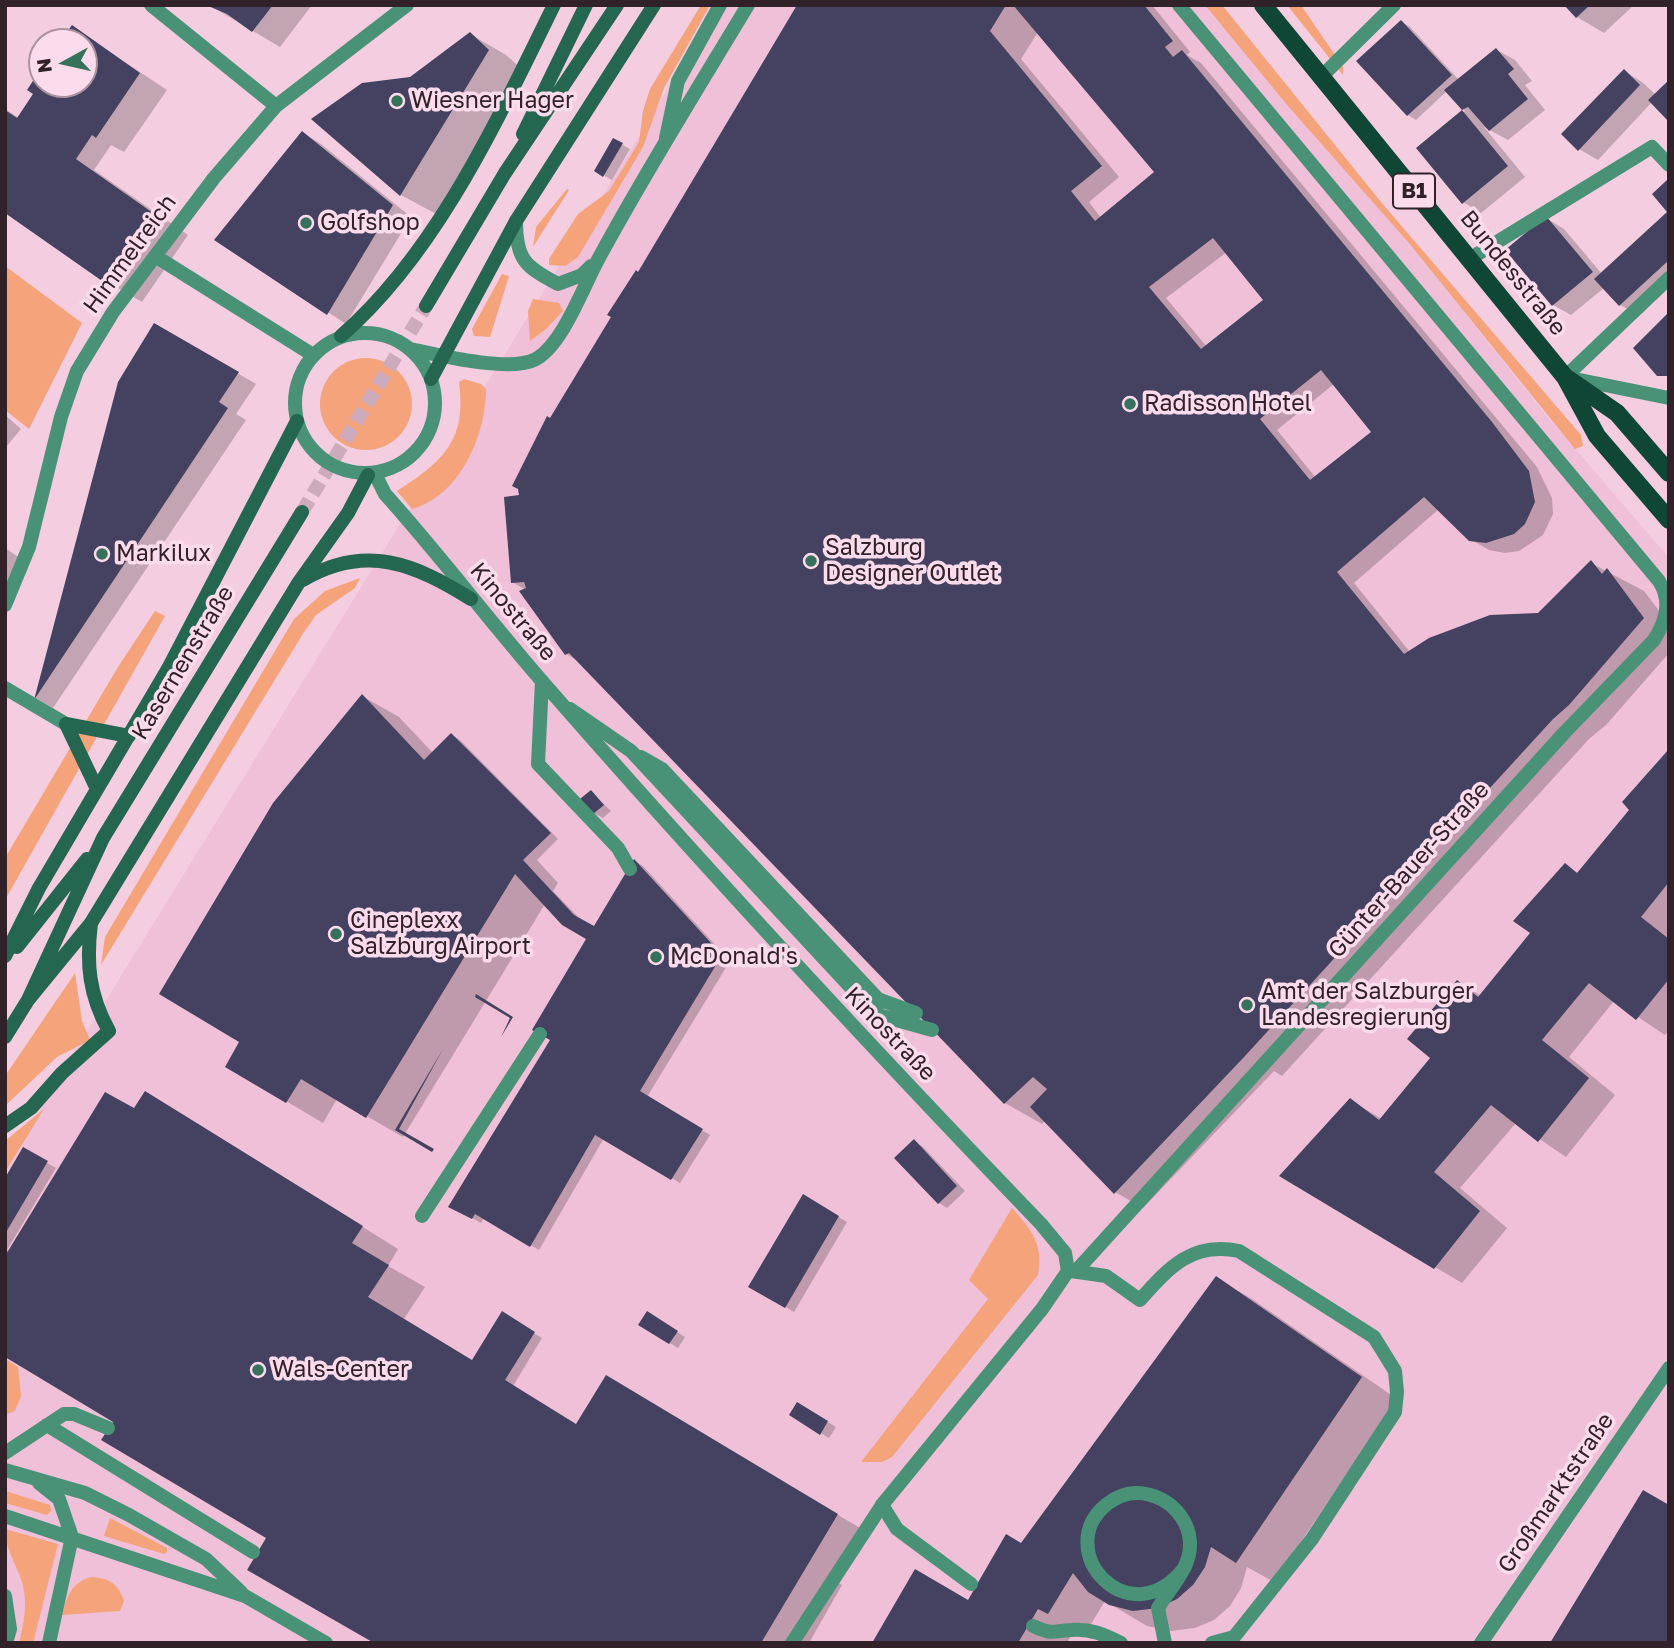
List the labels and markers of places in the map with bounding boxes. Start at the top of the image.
place label: Wiesner Hager [411,87,574,115]
marker: Wiesner Hager [389,93,405,109]
place label: Golfshop [320,209,420,237]
marker: Golfshop [298,215,314,231]
place label: Radisson Hotel [1144,390,1312,418]
marker: Radisson Hotel [1122,396,1138,412]
place label: Salzburg Designer Outlet [825,534,999,588]
place label: Markilux [116,540,211,568]
marker: Markilux [94,546,110,562]
marker: Salzburg Designer Outlet [803,553,819,569]
place label: Cineplexx Salzburg Airport [350,907,531,961]
marker: Cineplexx Salzburg Airport [328,926,344,942]
place label: McDonald's [670,943,798,971]
marker: McDonald's [648,949,664,965]
place label: Amt der Salzburger Landesregierung [1261,978,1474,1032]
marker: Amt der Salzburger Landesregierung [1239,997,1255,1013]
place label: Wals-Center [272,1356,409,1384]
marker: Wals-Center [250,1362,266,1378]

